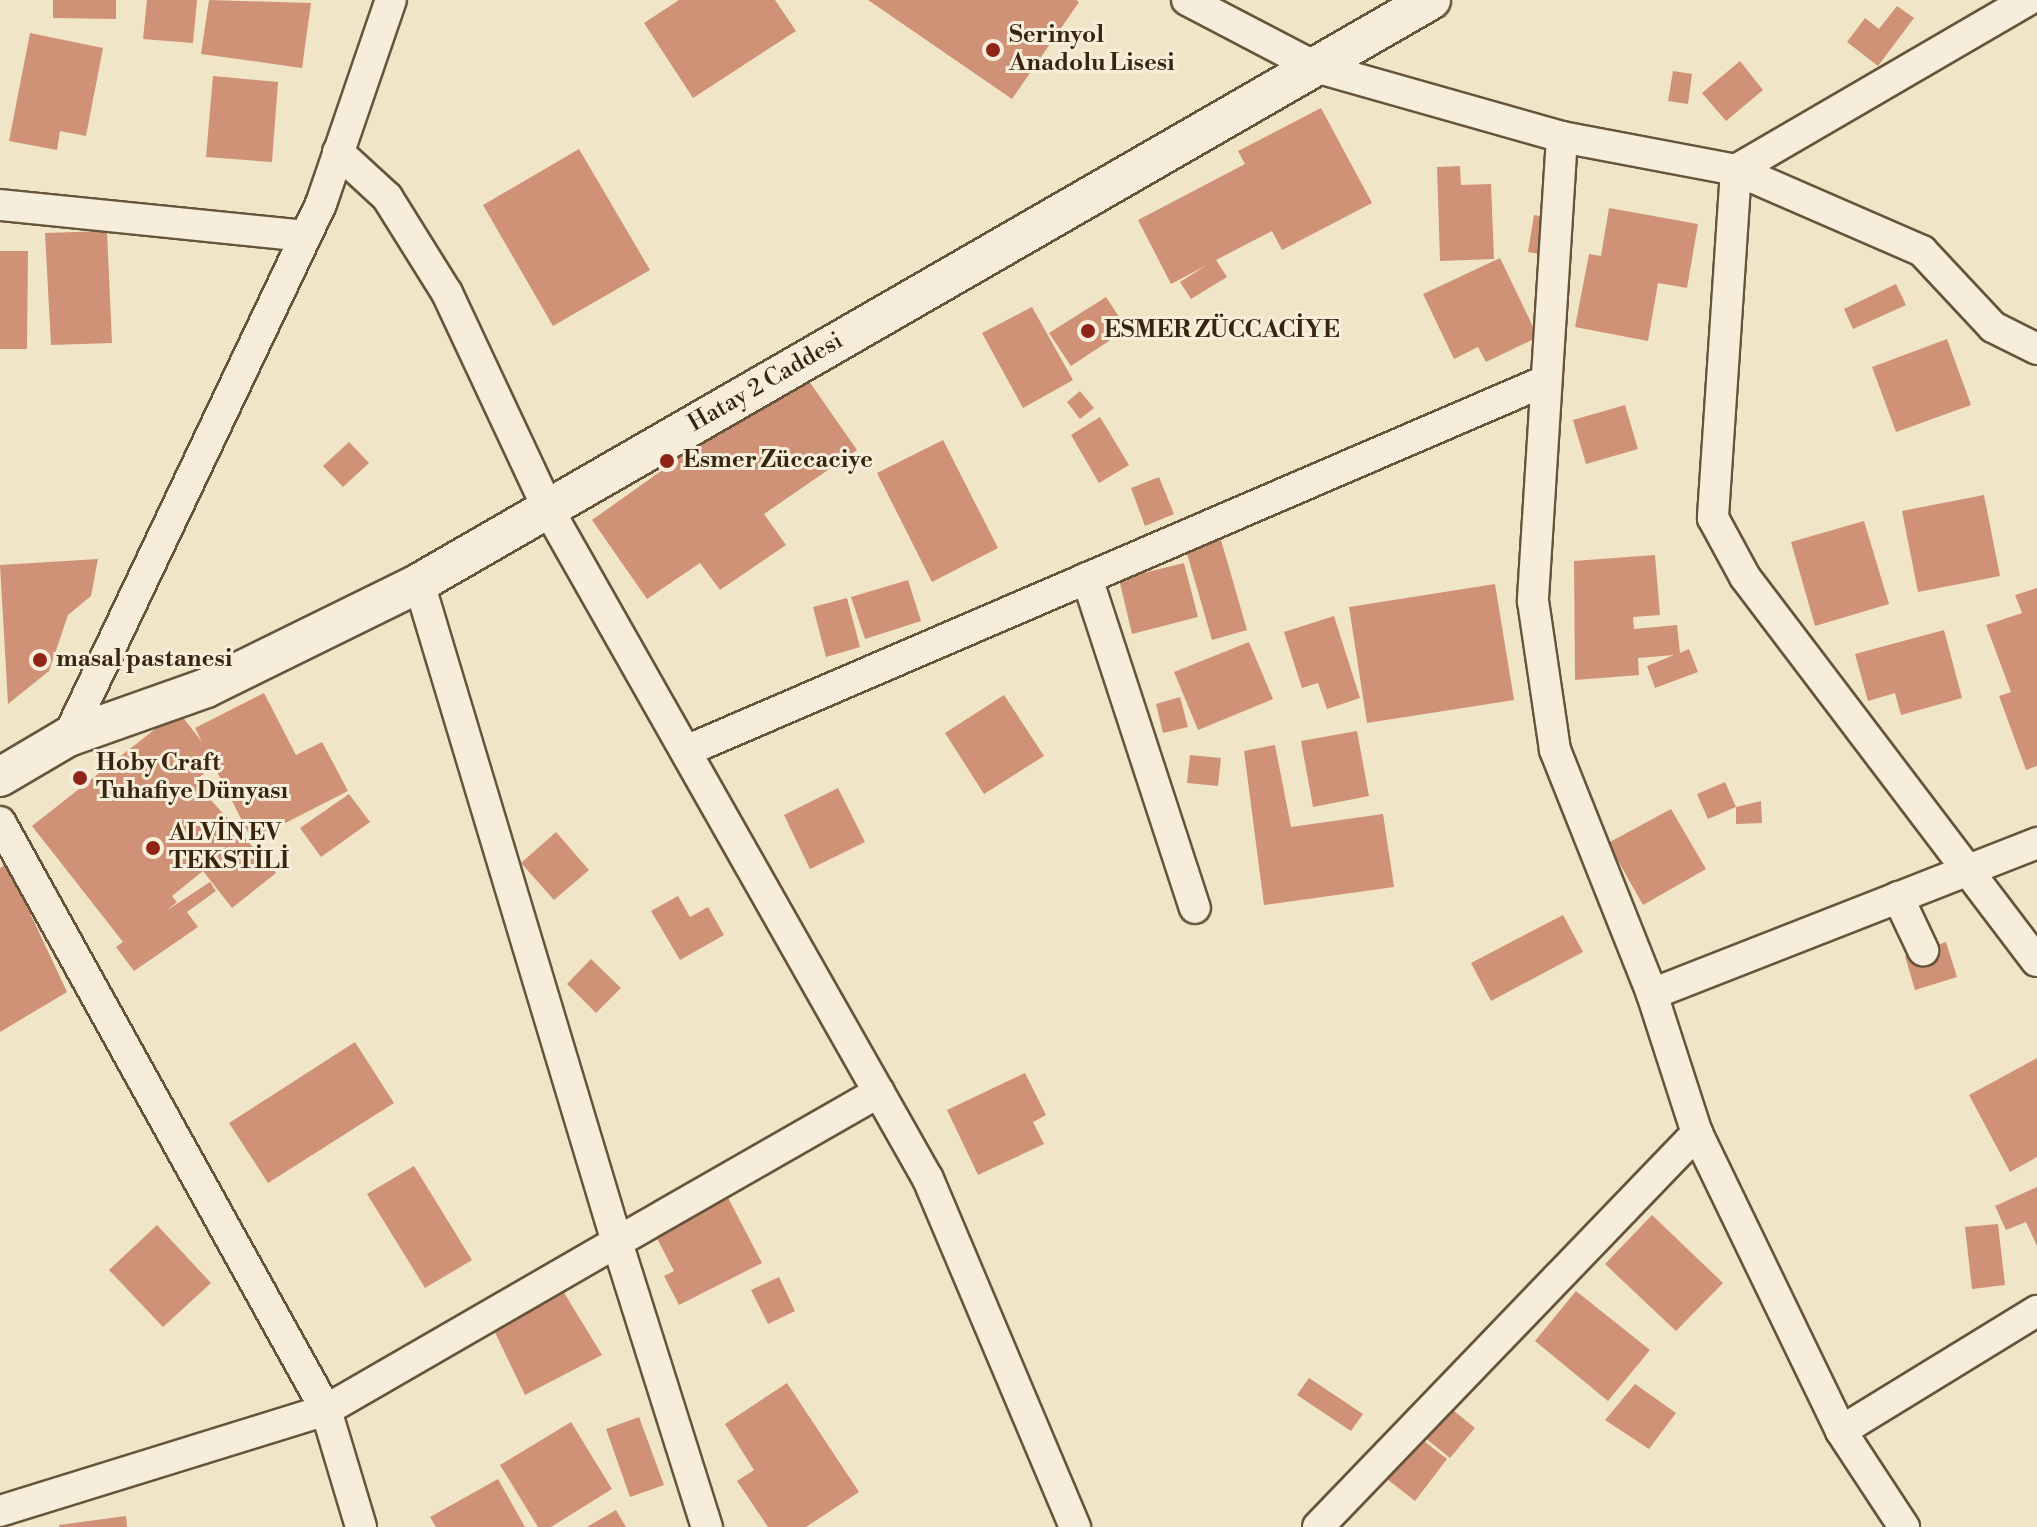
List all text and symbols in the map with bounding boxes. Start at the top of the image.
place label: Serinyol Anadolu Lisesi [1009,22,1175,78]
marker: Serinyol Anadolu Lisesi [984,41,1002,59]
place label: ESMER ZÜCCACİYE [1104,317,1340,345]
marker: ESMER ZÜCCACİYE [1079,322,1097,340]
street label: Hatay 2 Caddesi [684,327,848,439]
place label: Esmer Züccaciye [683,447,873,475]
marker: Esmer Züccaciye [658,452,676,470]
place label: masal pastanesi [56,646,232,674]
marker: masal pastanesi [31,651,49,669]
place label: Hoby Craft Tuhafiye Dünyası [96,750,288,806]
marker: Hoby Craft Tuhafiye Dünyası [71,769,89,787]
place label: ALVİN EV TEKSTİLİ [169,820,289,876]
marker: ALVİN EV TEKSTİLİ [144,839,162,857]

